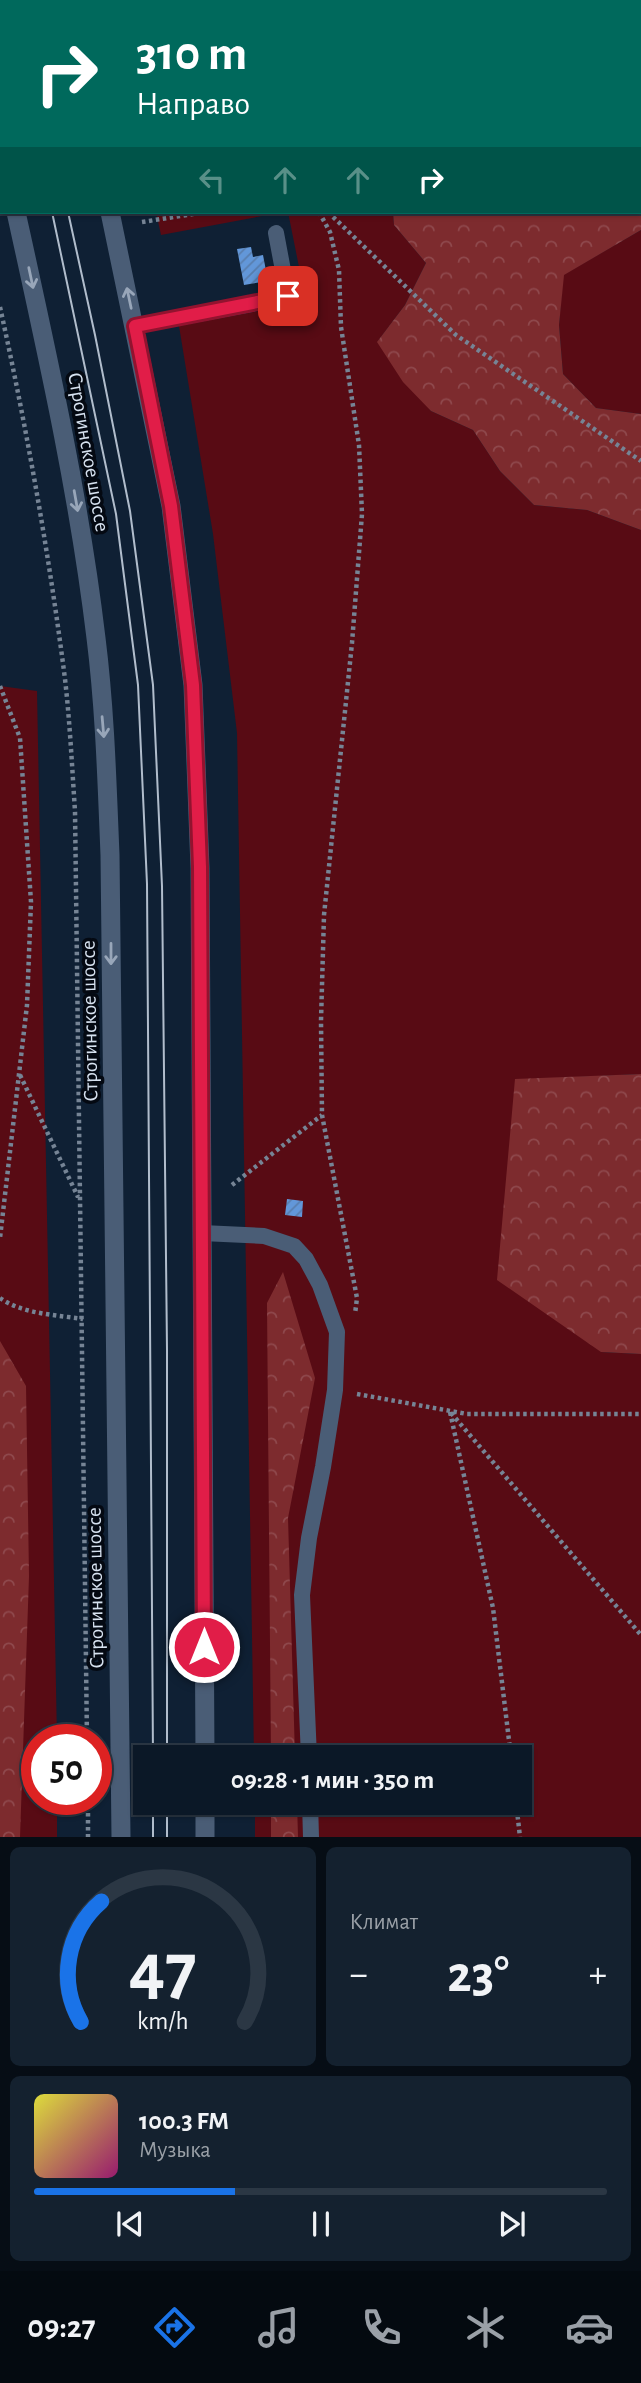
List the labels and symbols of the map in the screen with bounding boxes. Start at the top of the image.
one-way arrow [24,266,38,289]
pin [258,266,318,326]
one-way arrow [121,287,135,310]
street label: Строгинское шоссе [64,371,113,533]
one-way arrow [70,489,83,512]
one-way arrow [97,715,110,738]
street label: Строгинское шоссе [78,940,101,1102]
one-way arrow [104,943,118,966]
street label: Строгинское шоссе [84,1507,107,1669]
position arrow [167,1610,241,1684]
speed limit sign: 50 [21,1724,112,1815]

